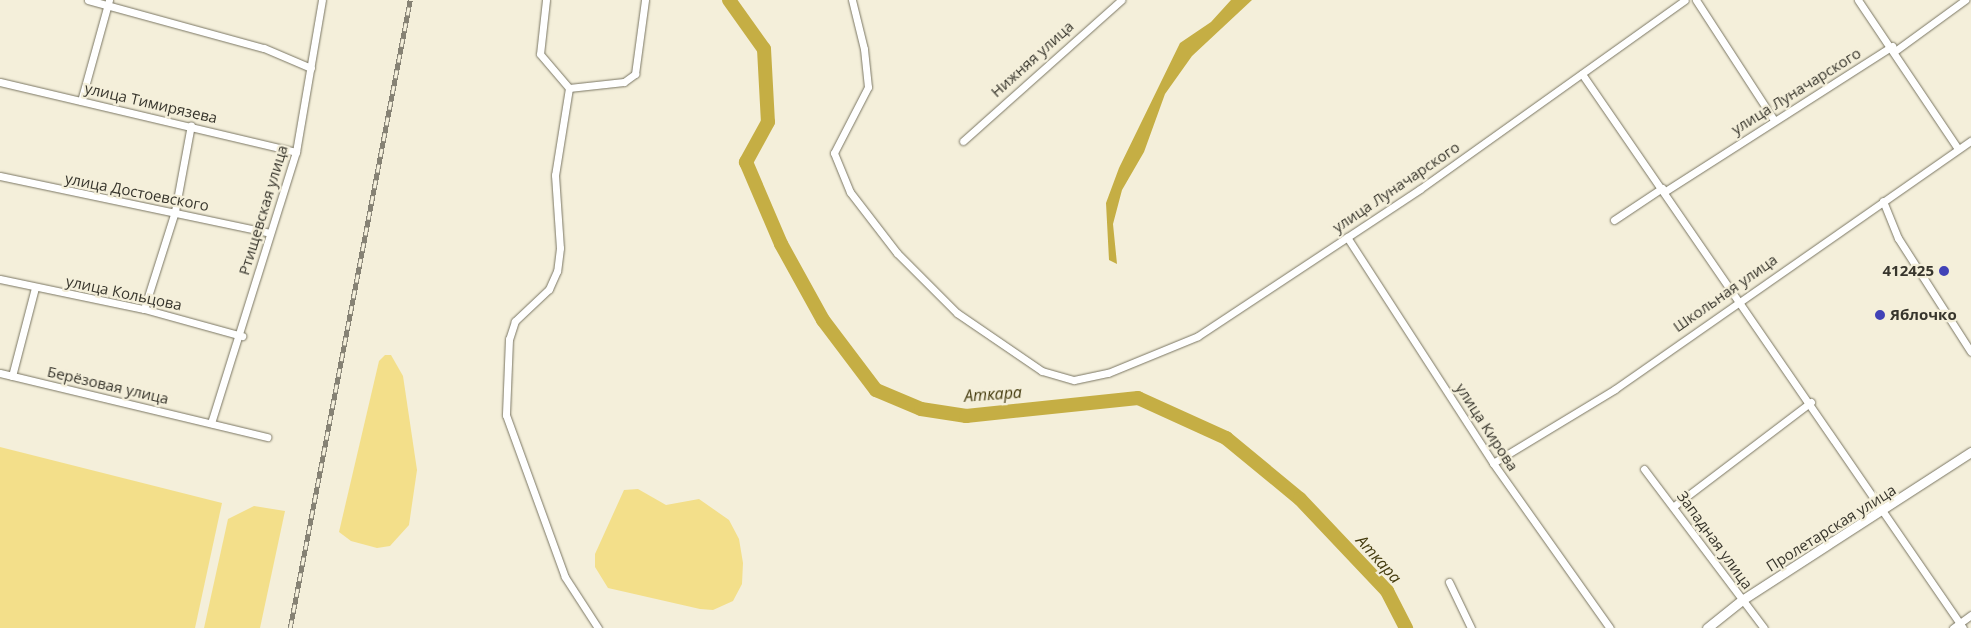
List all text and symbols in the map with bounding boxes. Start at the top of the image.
street label: Нижняя улица [987,17,1077,101]
street label: улица Луначарского [1728,44,1864,138]
street label: улица Тимирязева [83,79,219,127]
street label: улица Луначарского [1329,138,1463,236]
street label: Ртищевская улица [235,143,291,277]
street label: улица Достоевского [63,169,211,215]
street label: Школьная улица [1669,250,1781,336]
place label: 412425 [1883,262,1934,280]
marker: 412425 [1938,265,1950,277]
street label: улица Кольцова [64,272,184,314]
place label: Яблочко [1890,306,1957,324]
marker: Яблочко [1874,309,1886,321]
street label: Берёзовая улица [46,362,170,408]
street label: улица Кирова [1452,380,1522,474]
water label: Аткара [963,382,1023,406]
street label: Пролетарская улица [1763,481,1899,575]
street label: Западная улица [1673,487,1757,593]
water label: Аткара [1352,531,1406,587]

